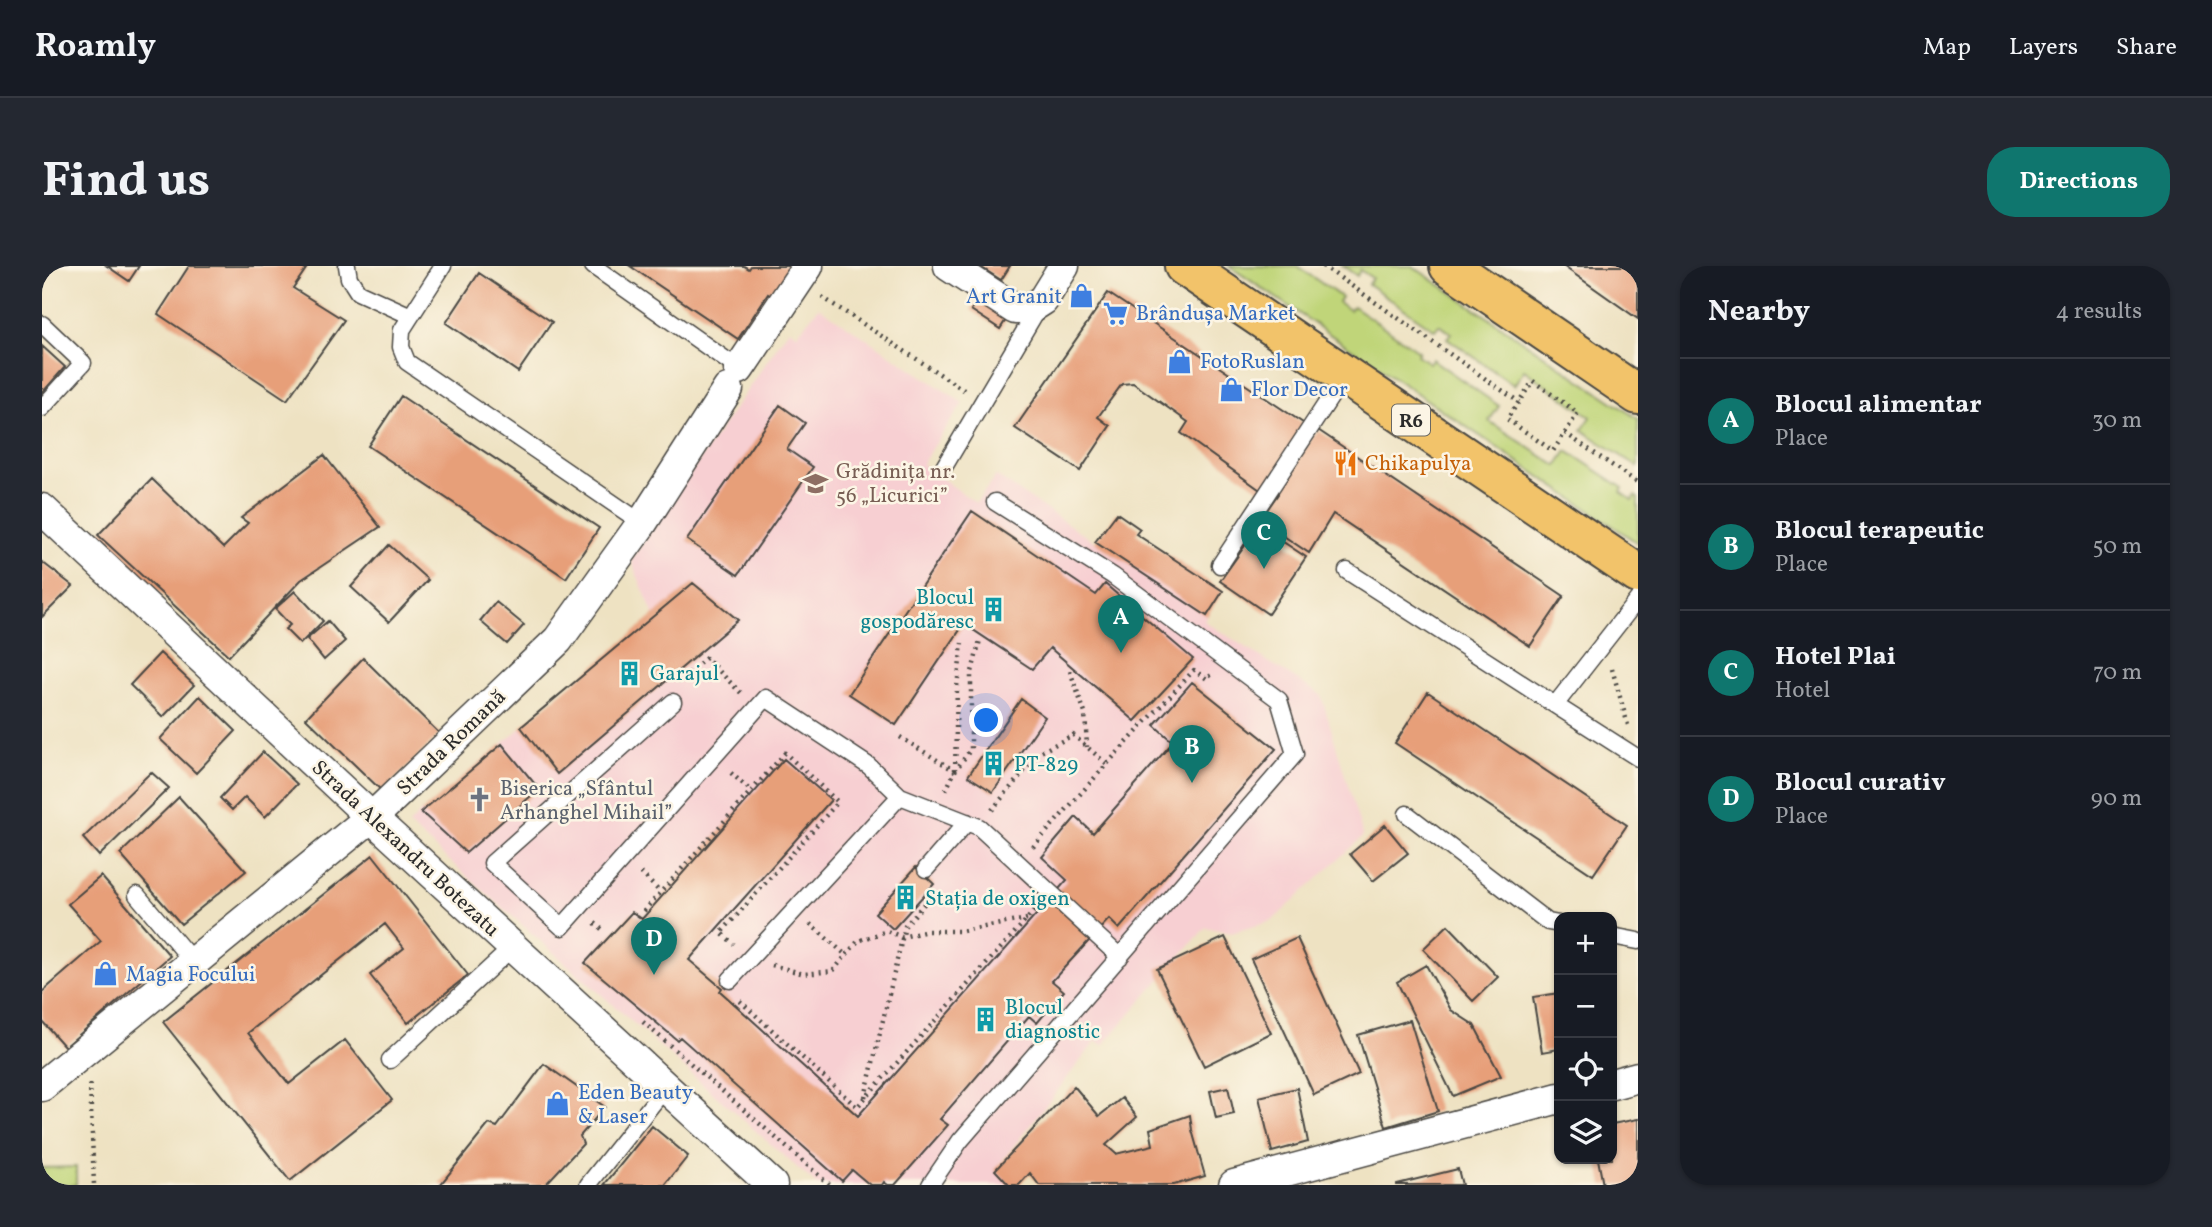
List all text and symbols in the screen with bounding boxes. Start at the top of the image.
text: Roamly [35,25,156,71]
text: Map [1923,31,1971,65]
text: Layers [2009,31,2078,65]
text: Share [2116,31,2177,65]
button: Directions [1987,147,2170,217]
text: Find us [42,148,210,217]
shop icon: Art Granit [1068,282,1096,310]
place label: Art Granit [966,283,1062,312]
text: Nearby [1708,291,1810,333]
text: 4 results [2056,296,2142,328]
supermarket icon: Brândușa Market [1102,299,1130,327]
place label: Brândușa Market [1136,300,1295,329]
shop icon: FotoRuslan [1166,347,1194,375]
place label: FotoRuslan [1200,348,1305,377]
shop icon: Flor Decor [1217,375,1245,403]
place label: Flor Decor [1251,376,1348,405]
text: Blocul alimentar [1775,387,1982,423]
road number: R6 [1392,404,1430,436]
text: A [1723,405,1739,437]
text: 30 m [2092,405,2142,437]
text: Place [1775,423,1828,455]
restaurant icon: Chikapulya [1331,449,1359,477]
place label: Chikapulya [1365,450,1471,479]
place label: Grădinița nr. 56 „Licurici” [836,458,955,511]
school or university icon: Grădinița nr. 56 „Licurici” [802,469,830,497]
pin: C [1241,511,1287,569]
text: Blocul terapeutic [1775,513,1984,549]
text: B [1723,531,1739,563]
text: 50 m [2093,531,2142,563]
text: Place [1775,549,1828,581]
place label: Blocul gospodăresc [860,584,974,637]
building icon: Blocul gospodăresc [980,595,1008,623]
pin: A [1098,595,1144,653]
text: Hotel Plai [1775,639,1896,675]
text: C [1724,657,1738,689]
text: 70 m [2093,657,2142,689]
building icon: Garajul [616,659,644,687]
place label: Garajul [650,660,719,689]
text: Hotel [1775,675,1830,707]
street label: Strada Romană [391,683,513,803]
your location [969,703,1003,737]
pin: B [1169,725,1215,783]
building icon: PT-829 [980,750,1008,778]
place label: PT-829 [1014,751,1078,780]
street label: Strada Alexandru Botezatu [305,754,505,944]
text: Blocul curativ [1775,765,1946,801]
place label: Biserica „Sfântul Arhanghel Mihail” [500,775,672,828]
text: D [1723,783,1739,815]
text: 90 m [2091,783,2142,815]
church icon: Biserica „Sfântul Arhanghel Mihail” [466,786,494,814]
text: Place [1775,801,1828,833]
building icon: Stația de oxigen [891,884,919,912]
place label: Stația de oxigen [925,885,1070,914]
map controls [1554,912,1617,1164]
button: + [1554,912,1617,975]
pin: D [631,917,677,975]
shop icon: Magia Focului [92,960,120,988]
place label: Magia Focului [126,961,255,990]
button: − [1554,975,1617,1038]
place label: Blocul diagnostic [1005,994,1100,1047]
building icon: Blocul diagnostic [971,1005,999,1033]
button: locate [1554,1038,1617,1101]
place label: Eden Beauty & Laser [578,1079,694,1132]
shop icon: Eden Beauty & Laser [544,1090,572,1118]
button: layers [1554,1101,1617,1164]

